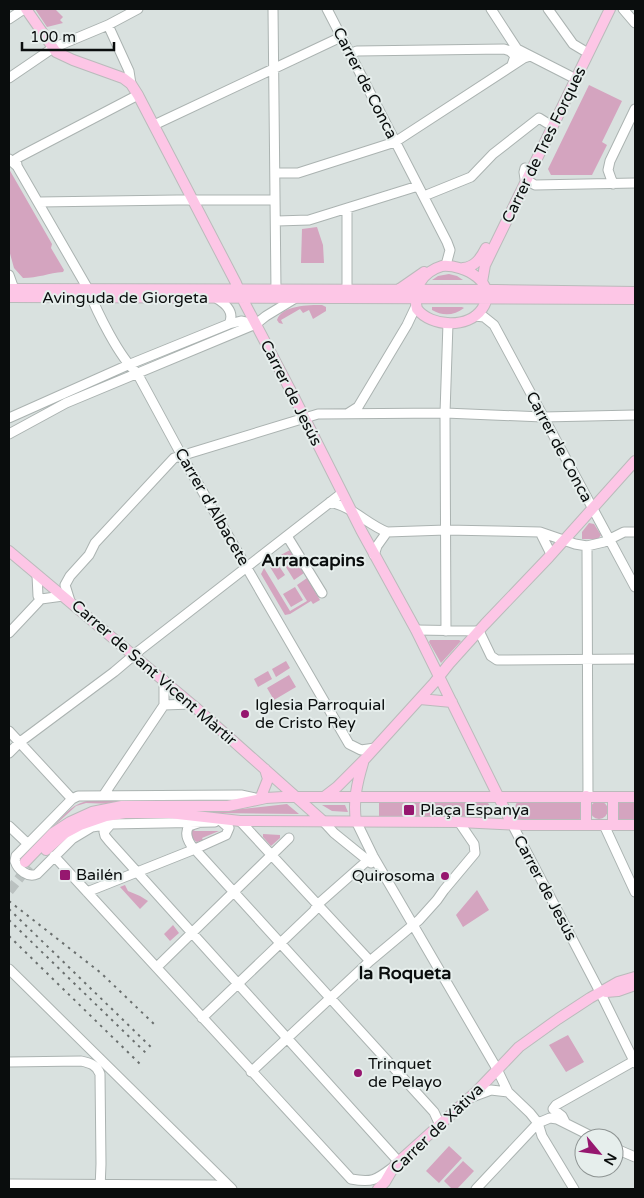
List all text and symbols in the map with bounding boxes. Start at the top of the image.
scale bar [22,20,115,52]
street label: Carrer de Conca [328,24,402,142]
text: 100 m [30,28,76,46]
street label: Carrer de Tres Forques [497,63,591,227]
street label: Avinguda de Giorgeta [42,288,208,308]
street label: Carrer de Jesús [256,337,326,449]
street label: Carrer de Conca [521,388,597,506]
street label: Carrer d'Albacete [170,445,254,569]
district label: Arrancapins [261,549,365,571]
street label: Carrer de Sant Vicent Màrtir [67,596,241,751]
place label: Iglesia Parroquial de Cristo Rey [255,695,385,733]
marker: Iglesia Parroquial de Cristo Rey [239,708,251,720]
place label: Plaça Espanya [420,800,529,820]
marker: Plaça Espanya [402,803,416,817]
street label: Carrer de Jesús [509,832,581,944]
place label: Bailén [76,865,123,885]
place label: Quirosoma [352,866,435,886]
marker: Bailén [58,868,72,882]
marker: Quirosoma [439,870,451,882]
district label: la Roqueta [359,962,451,984]
place label: Trinquet de Pelayo [368,1054,442,1092]
marker: Trinquet de Pelayo [352,1067,364,1079]
street label: Carrer de Xàtiva [386,1080,488,1178]
north arrow [574,1128,624,1178]
text: N [600,1150,620,1168]

